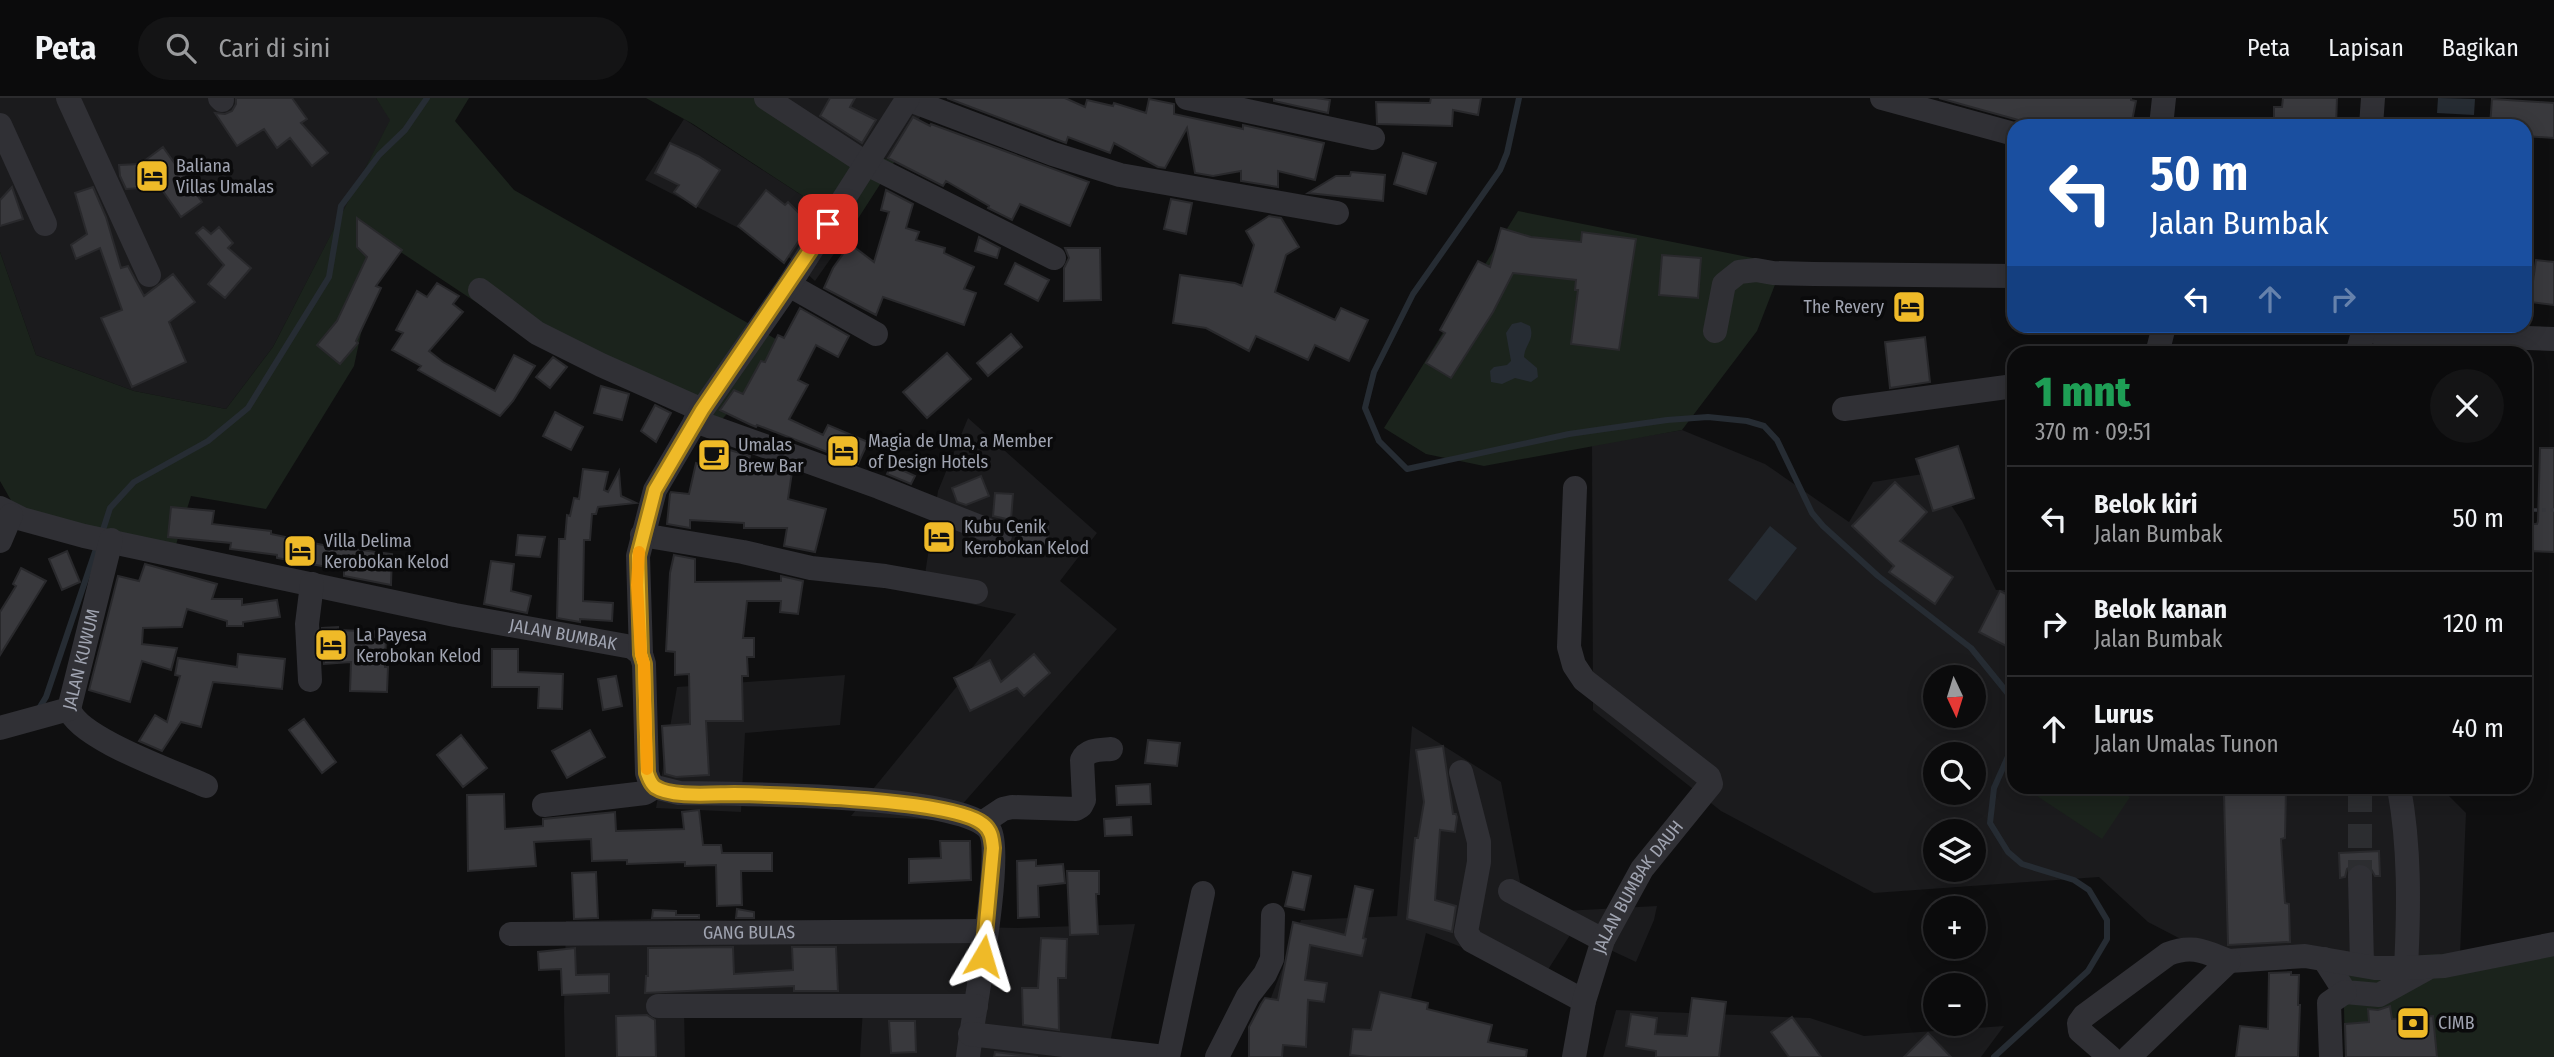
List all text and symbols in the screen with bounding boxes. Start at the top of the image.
search box [138,17,628,80]
text: Peta [35,28,96,68]
icon: search [162,29,200,67]
text: Cari di sini [218,33,330,64]
text: Peta [2247,34,2290,62]
text: Lapisan [2328,34,2404,62]
text: Bagikan [2442,34,2519,62]
text: 50 m [2150,144,2248,203]
icon: left [2035,147,2126,238]
place label: Baliana Villas Umalas [176,155,274,198]
hotel icon: Baliana Villas Umalas [133,157,171,195]
pin [798,194,858,254]
text: Jalan Bumbak [2150,204,2329,242]
icon: arrive [809,205,847,243]
icon: left [2178,280,2216,318]
icon: ahead [2251,280,2289,318]
icon: right [2324,280,2362,318]
hotel icon: The Revery [1890,288,1928,326]
place label: The Revery [1804,296,1884,318]
text: 1 mnt [2035,367,2131,417]
button: close [2430,369,2504,443]
text: 370 m · 09:51 [2035,418,2151,446]
place label: Magia de Uma, a Member of Design Hotels [868,430,1054,473]
hotel icon: Magia de Uma, a Member of Design Hotels [824,432,862,470]
place label: Umalas Brew Bar [738,434,804,477]
cafe icon: Umalas Brew Bar [695,436,733,474]
text: Belok kiri [2094,489,2197,520]
icon: left [2035,500,2073,538]
text: 50 m [2452,503,2504,534]
place label: Kubu Cenik Kerobokan Kelod [964,516,1089,559]
hotel icon: Kubu Cenik Kerobokan Kelod [920,518,958,556]
text: Jalan Bumbak [2094,520,2222,548]
place label: Villa Delima Kerobokan Kelod [324,530,449,573]
hotel icon: Villa Delima Kerobokan Kelod [281,532,319,570]
text: Belok kanan [2094,594,2227,625]
icon: right [2035,605,2073,643]
street label: JALAN KUWUM [58,606,105,713]
text: 120 m [2443,608,2504,639]
street label: JALAN BUMBAK [507,614,619,655]
place label: La Payesa Kerobokan Kelod [356,624,481,667]
text: Jalan Bumbak [2094,625,2222,653]
hotel icon: La Payesa Kerobokan Kelod [312,626,350,664]
north arrow [1923,665,1986,728]
map controls [1923,665,1986,1036]
text: Lurus [2094,699,2154,730]
icon: ahead [2035,710,2073,748]
text: 40 m [2452,713,2504,744]
text: Jalan Umalas Tunon [2094,730,2279,758]
button: search [1923,742,1986,805]
street label: JALAN BUMBAK DAUH [1588,816,1688,957]
button: layers [1923,819,1986,882]
button: + [1923,896,1986,959]
position arrow [946,919,1020,993]
street label: GANG BULAS [703,921,795,944]
button: − [1923,973,1986,1036]
bank icon: CIMB [2394,1004,2432,1042]
place label: CIMB [2438,1012,2475,1034]

